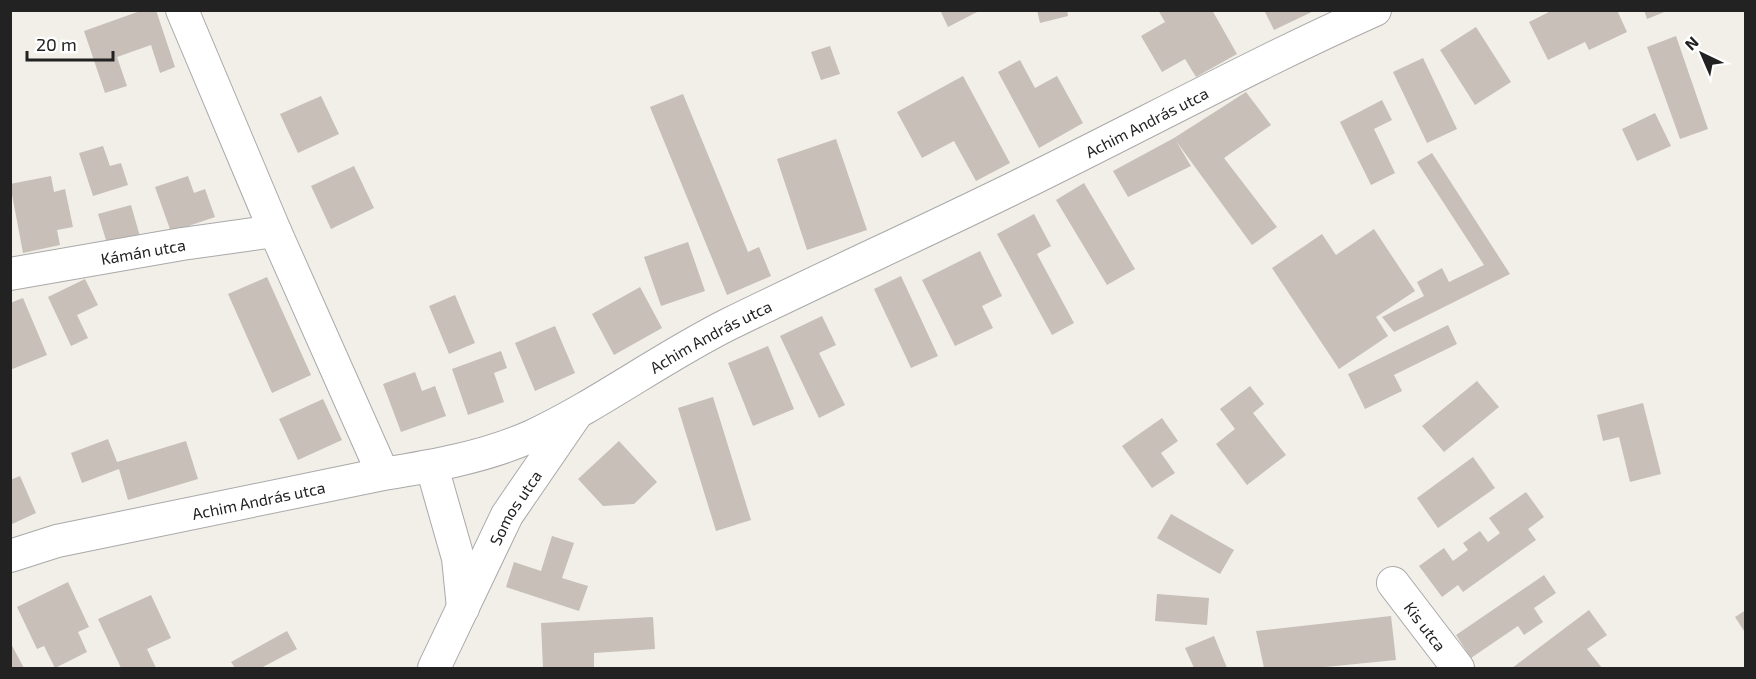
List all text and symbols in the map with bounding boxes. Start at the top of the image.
scale bar [27,24,112,62]
north arrow [1672,24,1732,84]
text: N [1680,32,1702,54]
text: 20 m [36,33,77,55]
street label: Achim András utca [1082,82,1211,161]
street label: Kámán utca [99,234,187,268]
street label: Achim András utca [646,295,774,376]
street label: Somos utca [485,466,545,548]
street label: Achim András utca [190,477,327,523]
street label: Kis utca [1401,597,1451,654]

